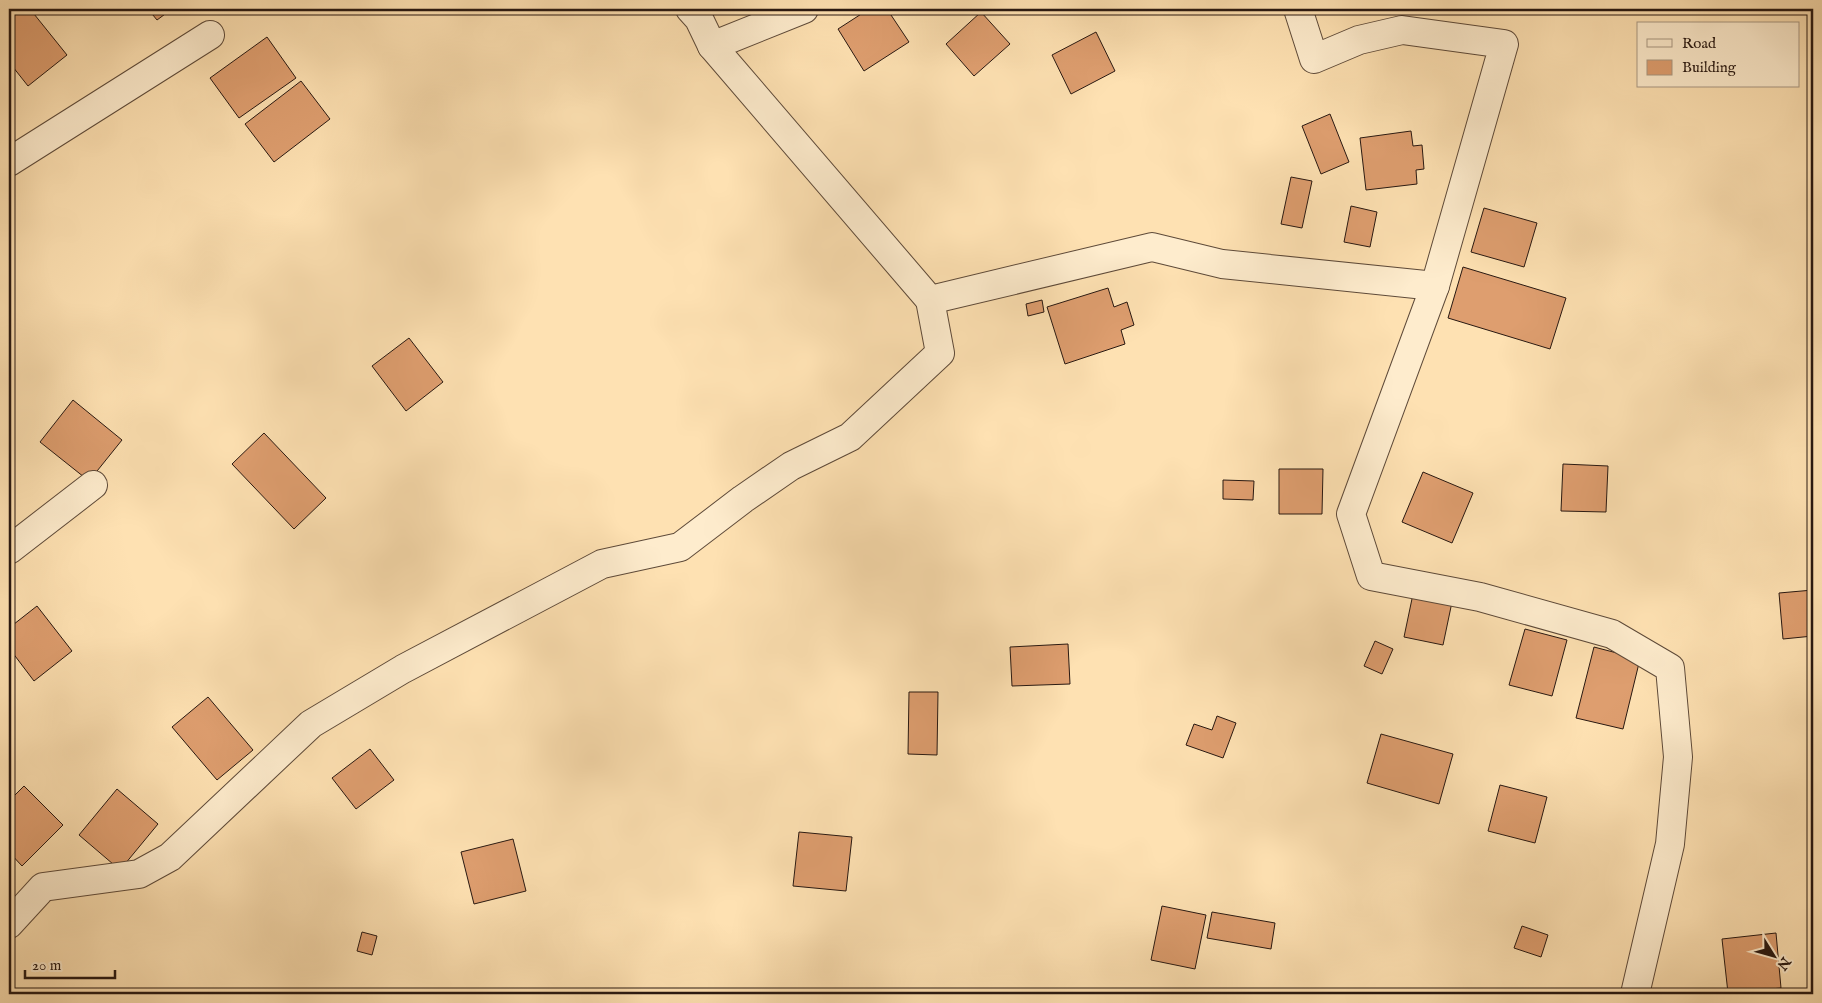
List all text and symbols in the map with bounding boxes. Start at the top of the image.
legend [1637,22,1800,88]
text: Road [1682,34,1717,53]
text: Building [1682,58,1737,77]
north arrow [1750,930,1800,980]
scale bar [25,948,115,980]
text: N [1773,952,1795,973]
text: 20 m [32,956,62,975]

